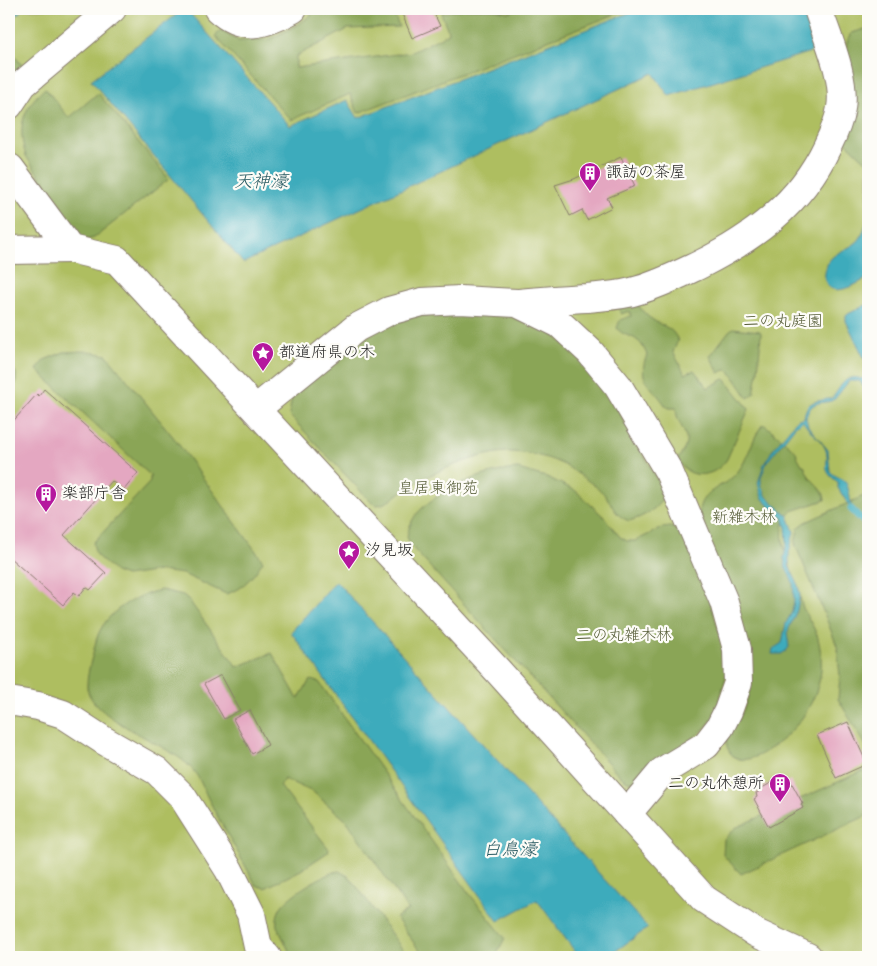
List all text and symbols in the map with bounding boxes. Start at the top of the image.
building icon: 諏訪の茶屋 [578,161,602,192]
place label: 諏訪の茶屋 [606,162,686,185]
water label: 天神濠 [234,171,290,196]
park label: 二の丸庭園 [743,311,823,334]
place icon: 都道府県の木 [251,341,275,372]
place label: 都道府県の木 [279,342,375,365]
park label: 皇居東御苑 [398,478,478,501]
building icon: 楽部庁舎 [34,482,58,513]
place label: 楽部庁舎 [62,483,126,506]
park label: 新雑木林 [712,507,776,530]
place icon: 汐見坂 [337,539,361,570]
place label: 汐見坂 [365,540,413,563]
park label: 二の丸雑木林 [576,625,672,648]
building icon: 二の丸休憩所 [768,772,792,803]
place label: 二の丸休憩所 [668,773,764,796]
water label: 白鳥濠 [483,839,539,864]

